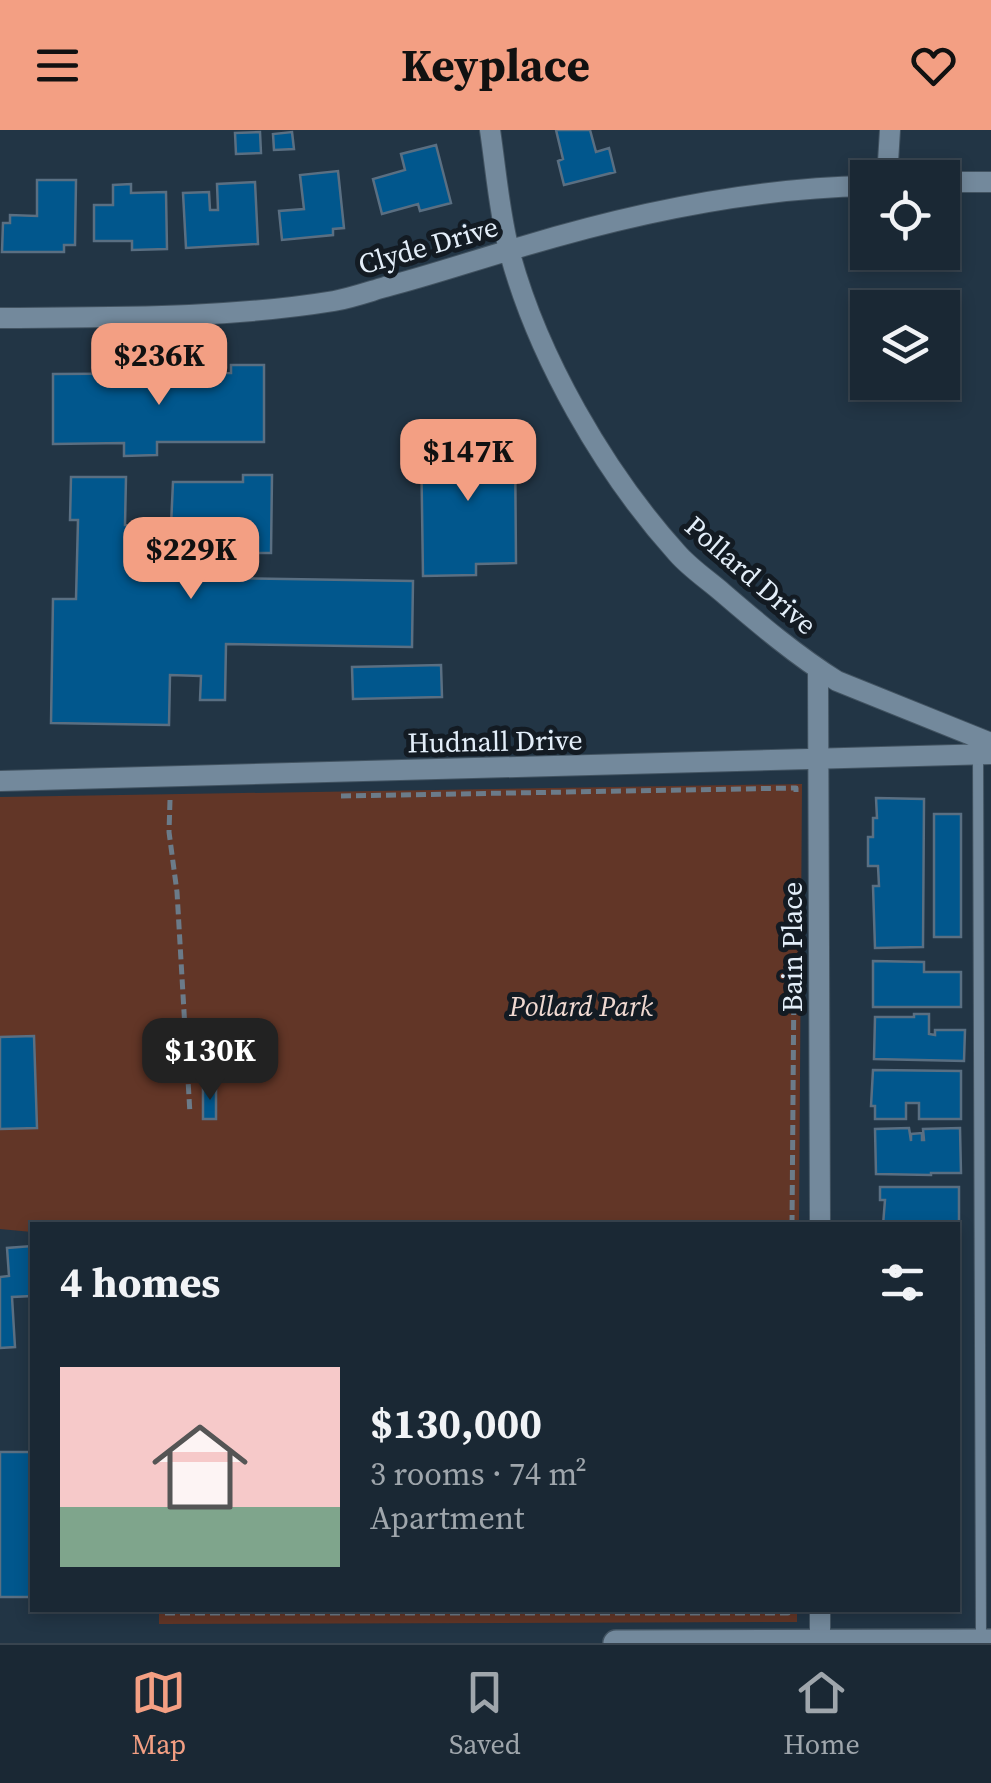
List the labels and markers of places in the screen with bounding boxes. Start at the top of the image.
pin: $236K [89,323,229,408]
pin: $147K [398,419,538,504]
pin: $229K [121,517,261,602]
pin: $130K [140,1018,280,1103]

